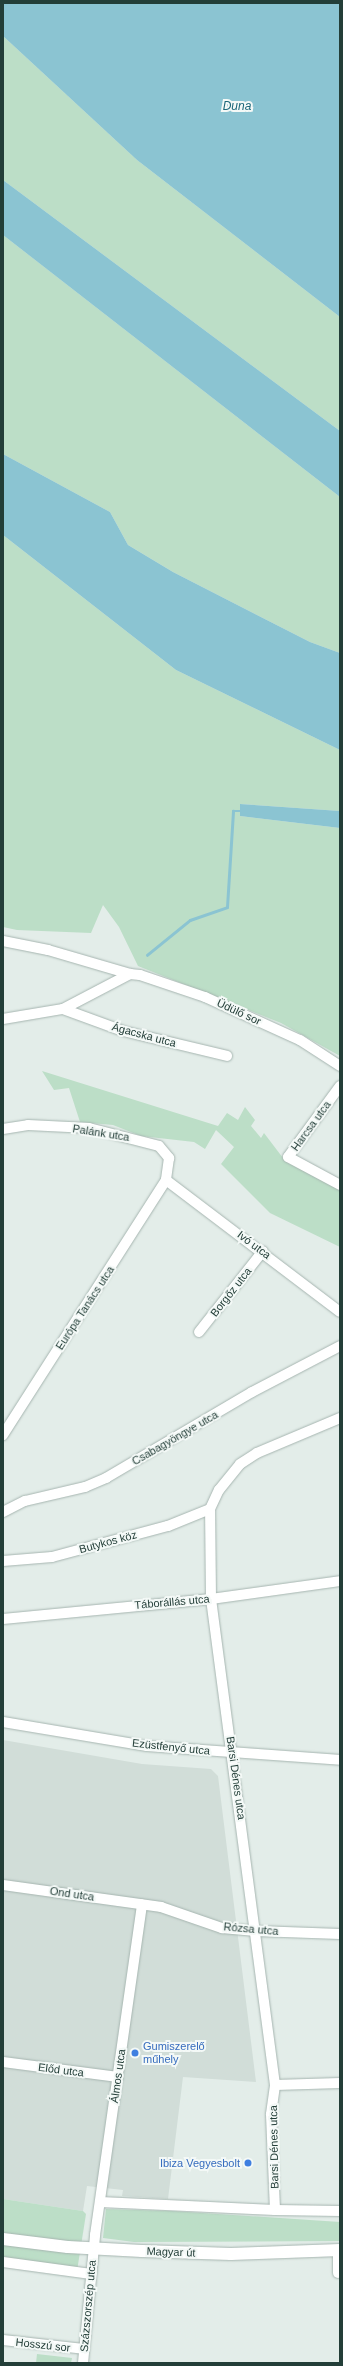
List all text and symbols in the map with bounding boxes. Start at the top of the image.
water label: Duna [223,100,251,114]
street label: Üdülő sor [215,996,263,1028]
street label: Ágacska utca [110,1020,178,1050]
street label: Harcsa utca [288,1098,334,1154]
street label: Palánk utca [72,1122,130,1144]
street label: Ivó utca [235,1228,273,1262]
street label: Európa Tanács utca [53,1264,117,1352]
street label: Borgőz utca [208,1265,254,1319]
street label: Csabagyöngye utca [130,1408,220,1468]
street label: Butykos köz [78,1528,138,1556]
street label: Táborállás utca [134,1592,210,1612]
street label: Ezüstfenyő utca [131,1736,211,1758]
street label: Barsi Dénes utca [224,1736,248,1820]
street label: Ond utca [49,1884,95,1904]
street label: Rózsa utca [223,1920,279,1938]
place label: Gumiszerelő műhely [143,2040,205,2066]
street label: Álmos utca [108,2048,128,2104]
marker: Gumiszerelő műhely [130,2048,140,2058]
street label: Előd utca [37,2061,85,2079]
street label: Barsi Dénes utca [267,2105,281,2189]
place label: Ibiza Vegyesbolt [160,2156,240,2170]
marker: Ibiza Vegyesbolt [243,2158,253,2168]
street label: Magyar út [146,2245,196,2259]
street label: Százszorszép utca [77,2259,99,2353]
street label: Hosszú sor [15,2336,71,2354]

